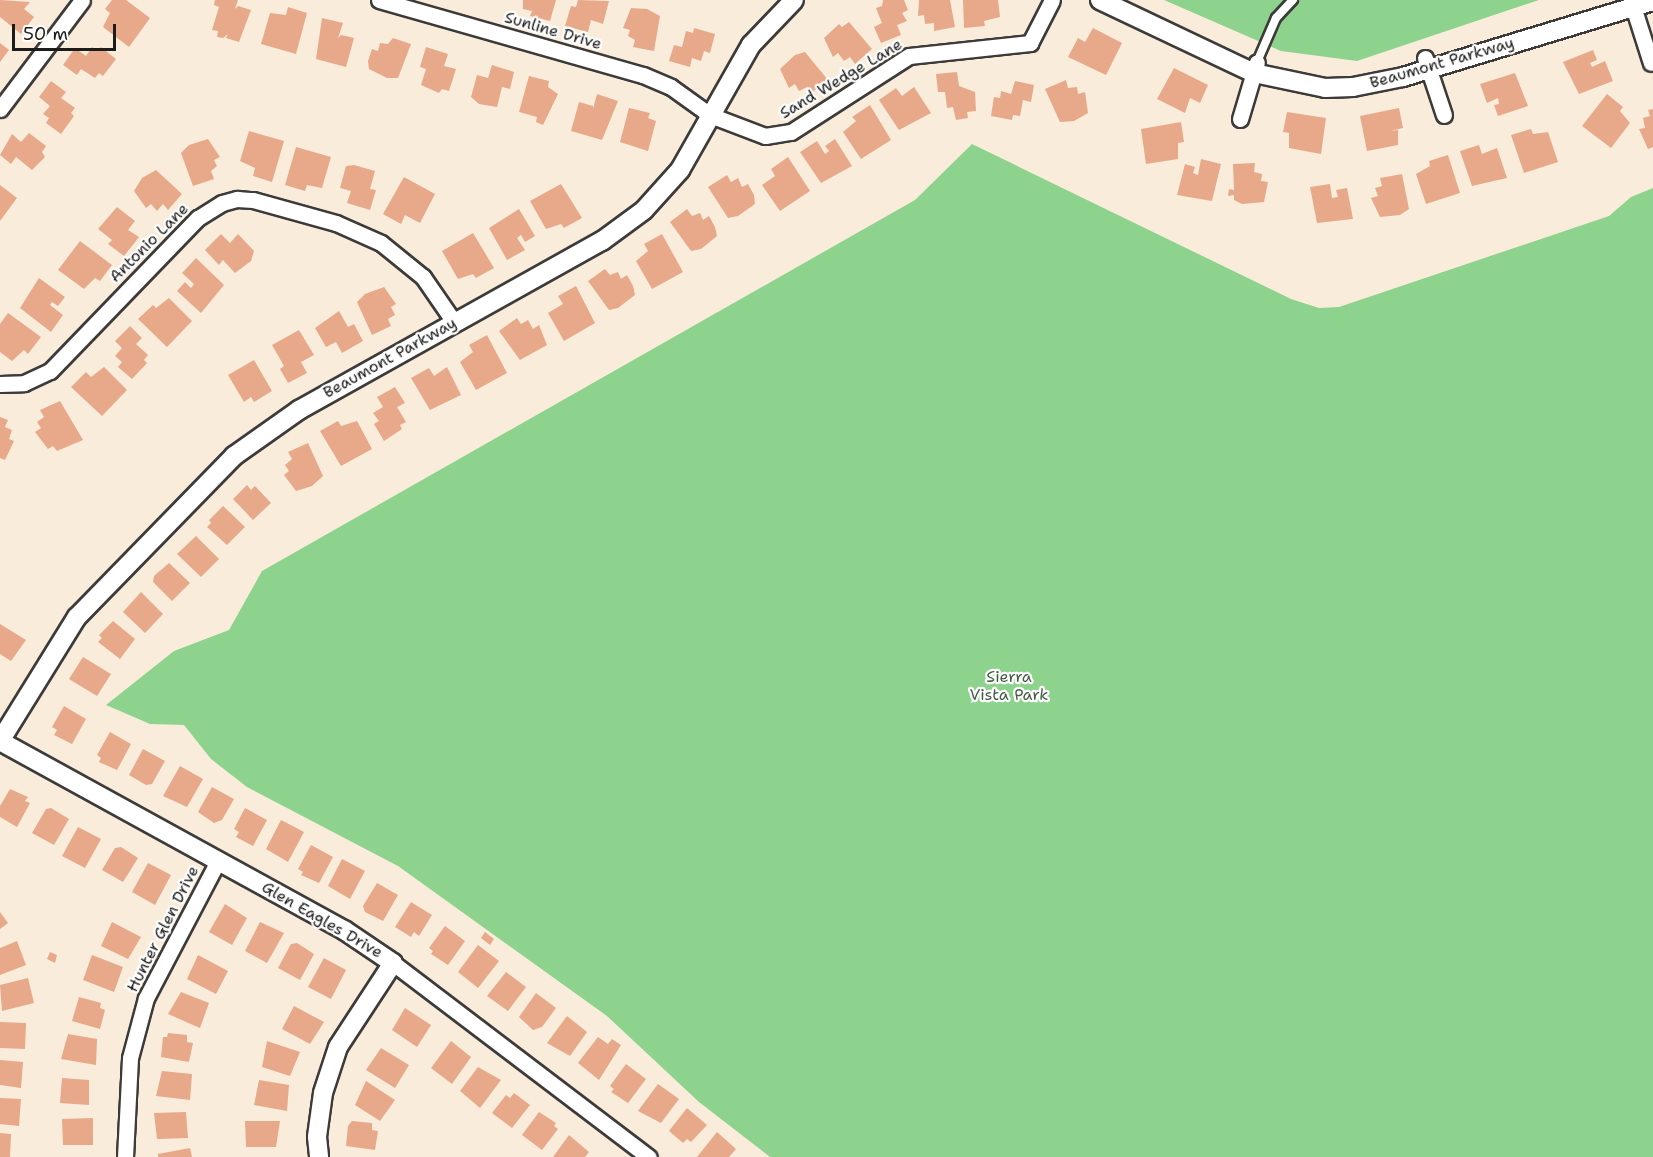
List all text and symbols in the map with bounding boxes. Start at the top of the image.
street label: Sunline Drive [502,8,604,54]
scale bar [15,12,118,50]
text: 50 m [23,22,68,46]
street label: Beaumont Parkway [1368,33,1516,93]
street label: Sand Wedge Lane [776,35,906,123]
street label: Antonio Lane [106,200,192,286]
street label: Beaumont Parkway [320,313,460,403]
park label: Sierra Vista Park [970,667,1048,705]
street label: Hunter Glen Drive [123,863,203,995]
street label: Glen Eagles Drive [258,878,386,962]

